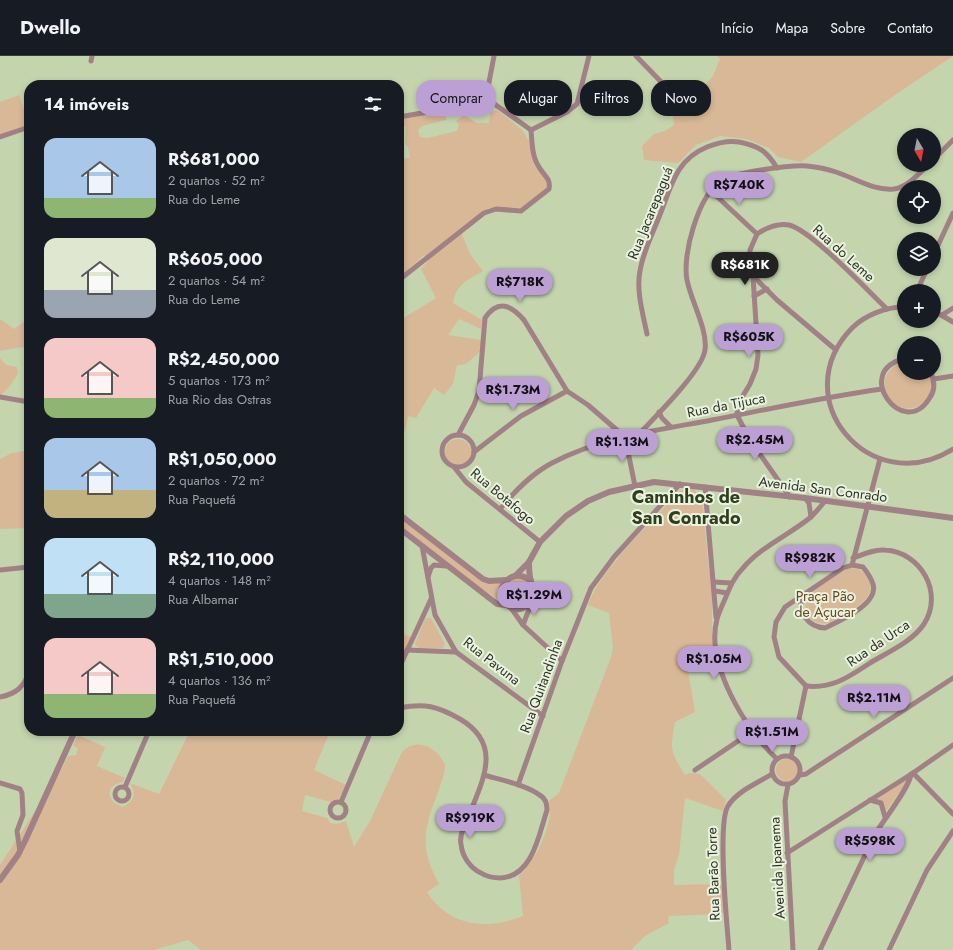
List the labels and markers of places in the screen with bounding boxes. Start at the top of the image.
pin: R$740K [706,172,772,206]
pin: R$681K [712,252,778,286]
pin: R$718K [487,269,553,303]
pin: R$605K [716,324,782,358]
pin: R$1.73M [476,377,550,411]
pin: R$2.45M [718,427,792,461]
pin: R$1.13M [585,429,659,463]
pin: R$982K [777,545,843,579]
pin: R$1.29M [497,582,571,616]
pin: R$1.05M [677,646,751,680]
pin: R$2.11M [837,685,911,719]
pin: R$1.51M [735,719,809,753]
pin: R$919K [437,805,503,839]
pin: R$598K [837,828,903,862]

